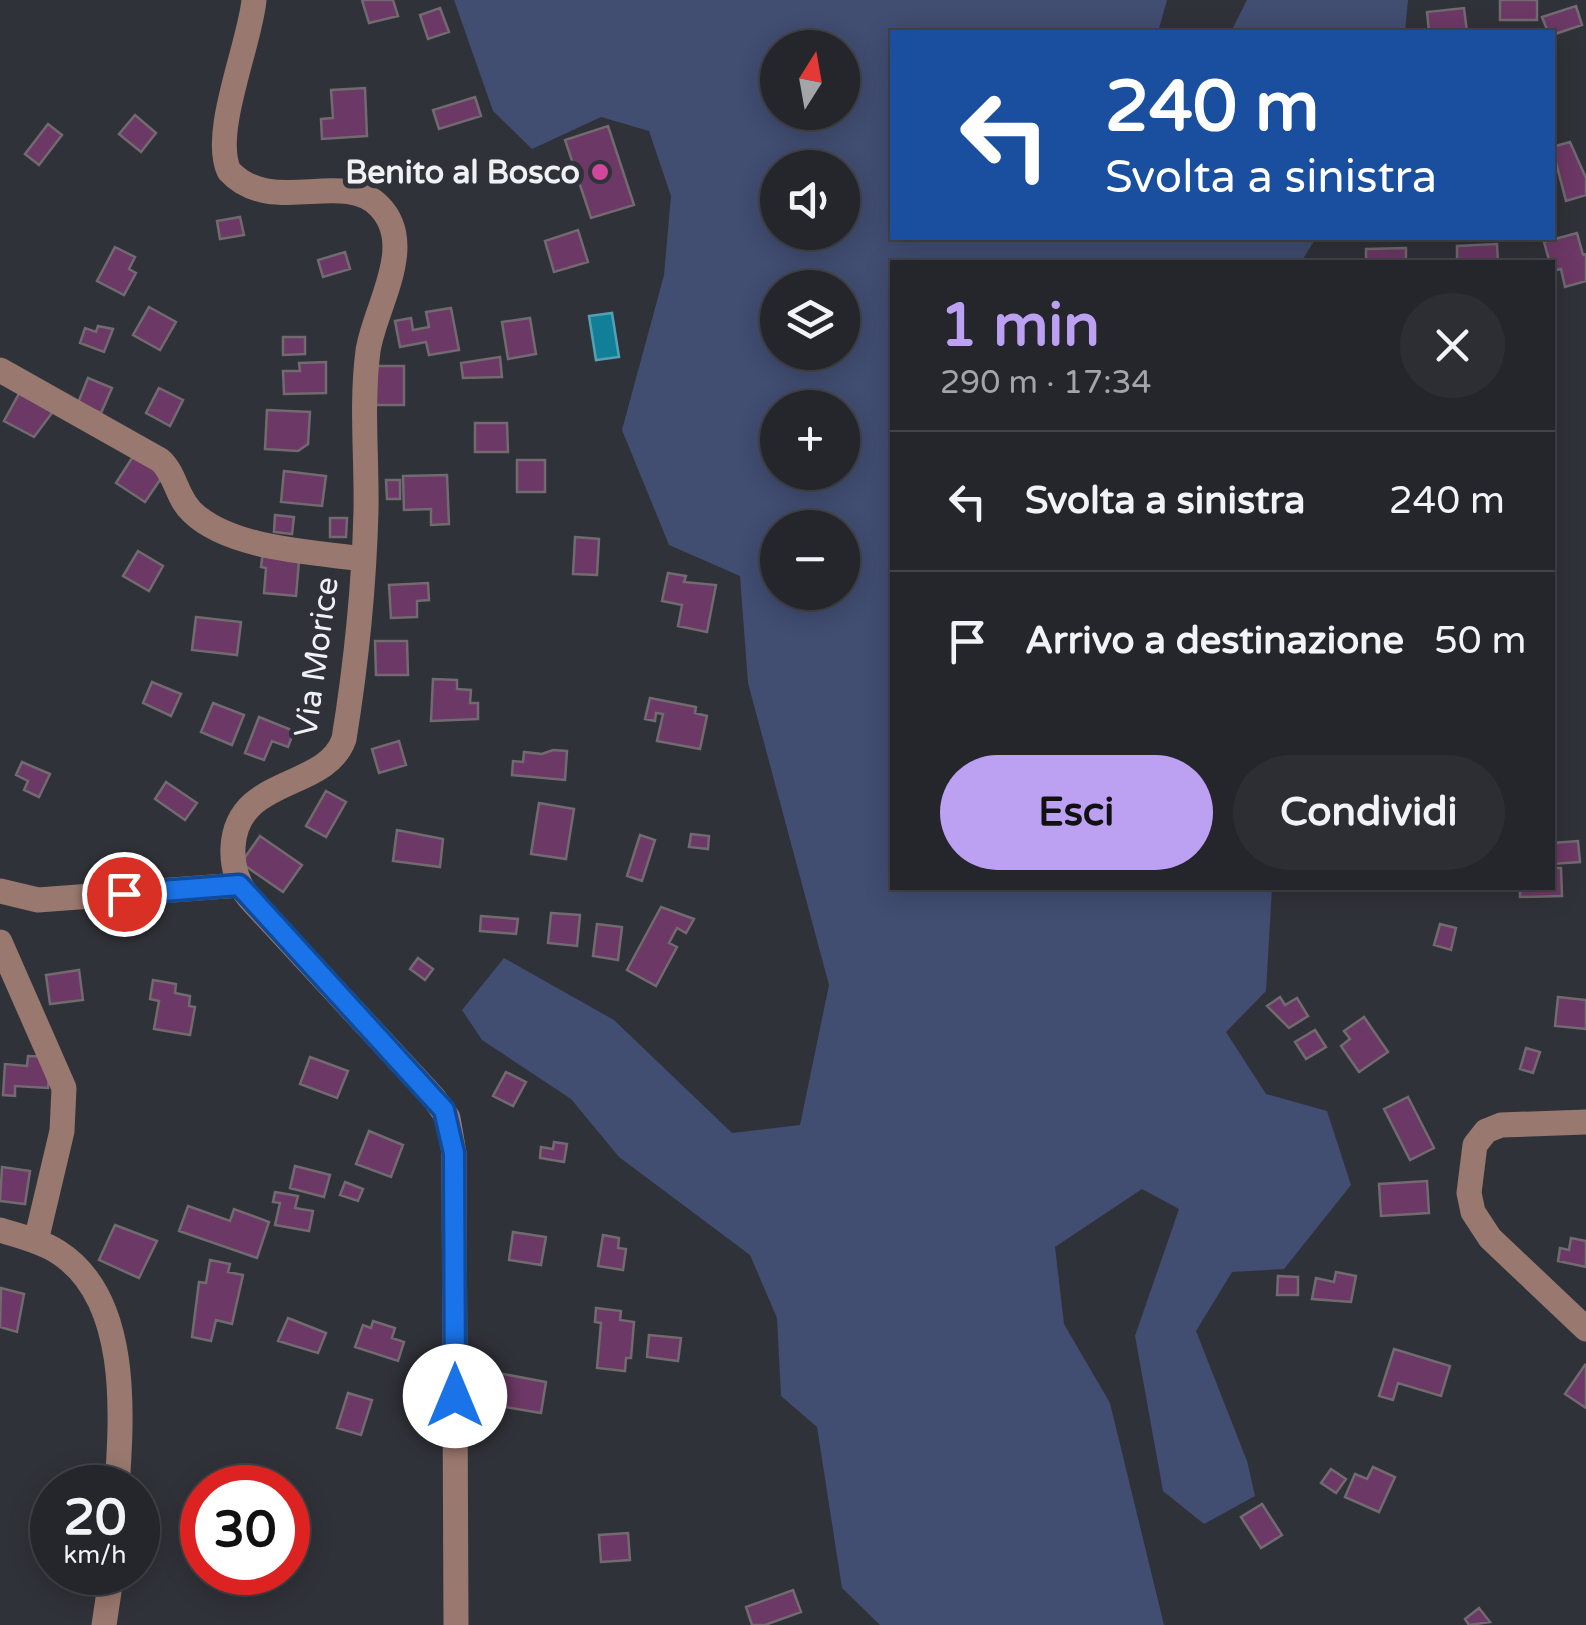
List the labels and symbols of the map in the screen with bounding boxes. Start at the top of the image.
north arrow [760,30,860,130]
place label: Benito al Bosco [345,154,580,192]
marker: Benito al Bosco [589,161,611,183]
street label: Via Morice [287,575,347,740]
pin [82,852,167,937]
position arrow [403,1344,507,1448]
speed limit sign: 30 [180,1465,310,1595]

